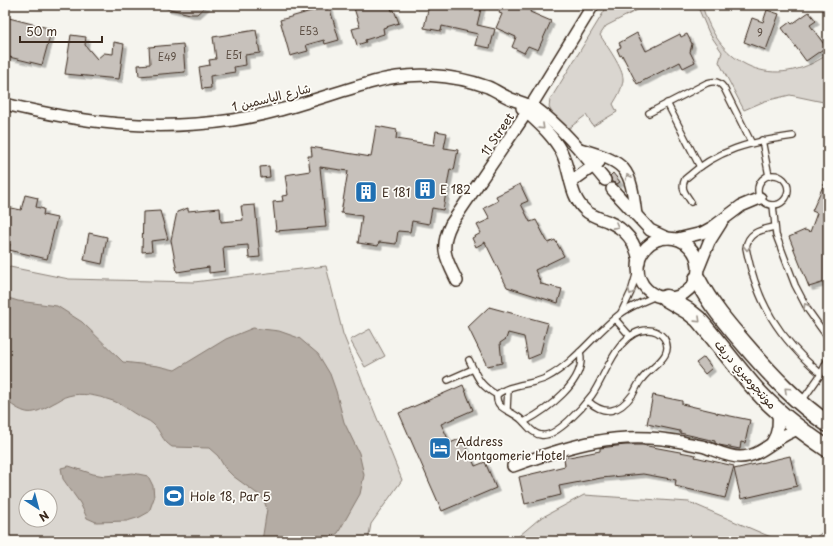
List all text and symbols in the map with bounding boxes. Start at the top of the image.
scale bar [20,18,102,44]
text: 50 m [26,22,57,40]
house number: E53 [299,23,319,38]
house number: 9 [757,25,763,40]
house number: E51 [226,47,242,62]
house number: E49 [158,49,176,64]
street label: شارع الياسمين 1 [230,78,313,116]
street label: 11 Street [476,109,518,159]
one-way arrow [537,123,545,130]
one-way arrow [626,174,633,182]
building icon: E 182 [412,176,438,202]
building icon: E 181 [353,179,379,205]
place label: E 182 [440,180,471,198]
place label: E 181 [382,183,410,201]
one-way arrow [612,221,619,228]
one-way arrow [743,245,751,251]
one-way arrow [627,289,635,296]
one-way arrow [803,303,810,310]
one-way arrow [693,315,701,323]
street label: مونتجوميري دريف [710,335,781,413]
one-way arrow [784,388,792,395]
place label: Address Montgomerie Hotel [456,432,566,464]
hotel icon: Address Montgomerie Hotel [427,435,453,461]
sports icon: Hole 18, Par 5 [161,483,187,509]
place label: Hole 18, Par 5 [190,487,271,505]
north arrow [18,488,58,528]
text: N [35,507,53,526]

